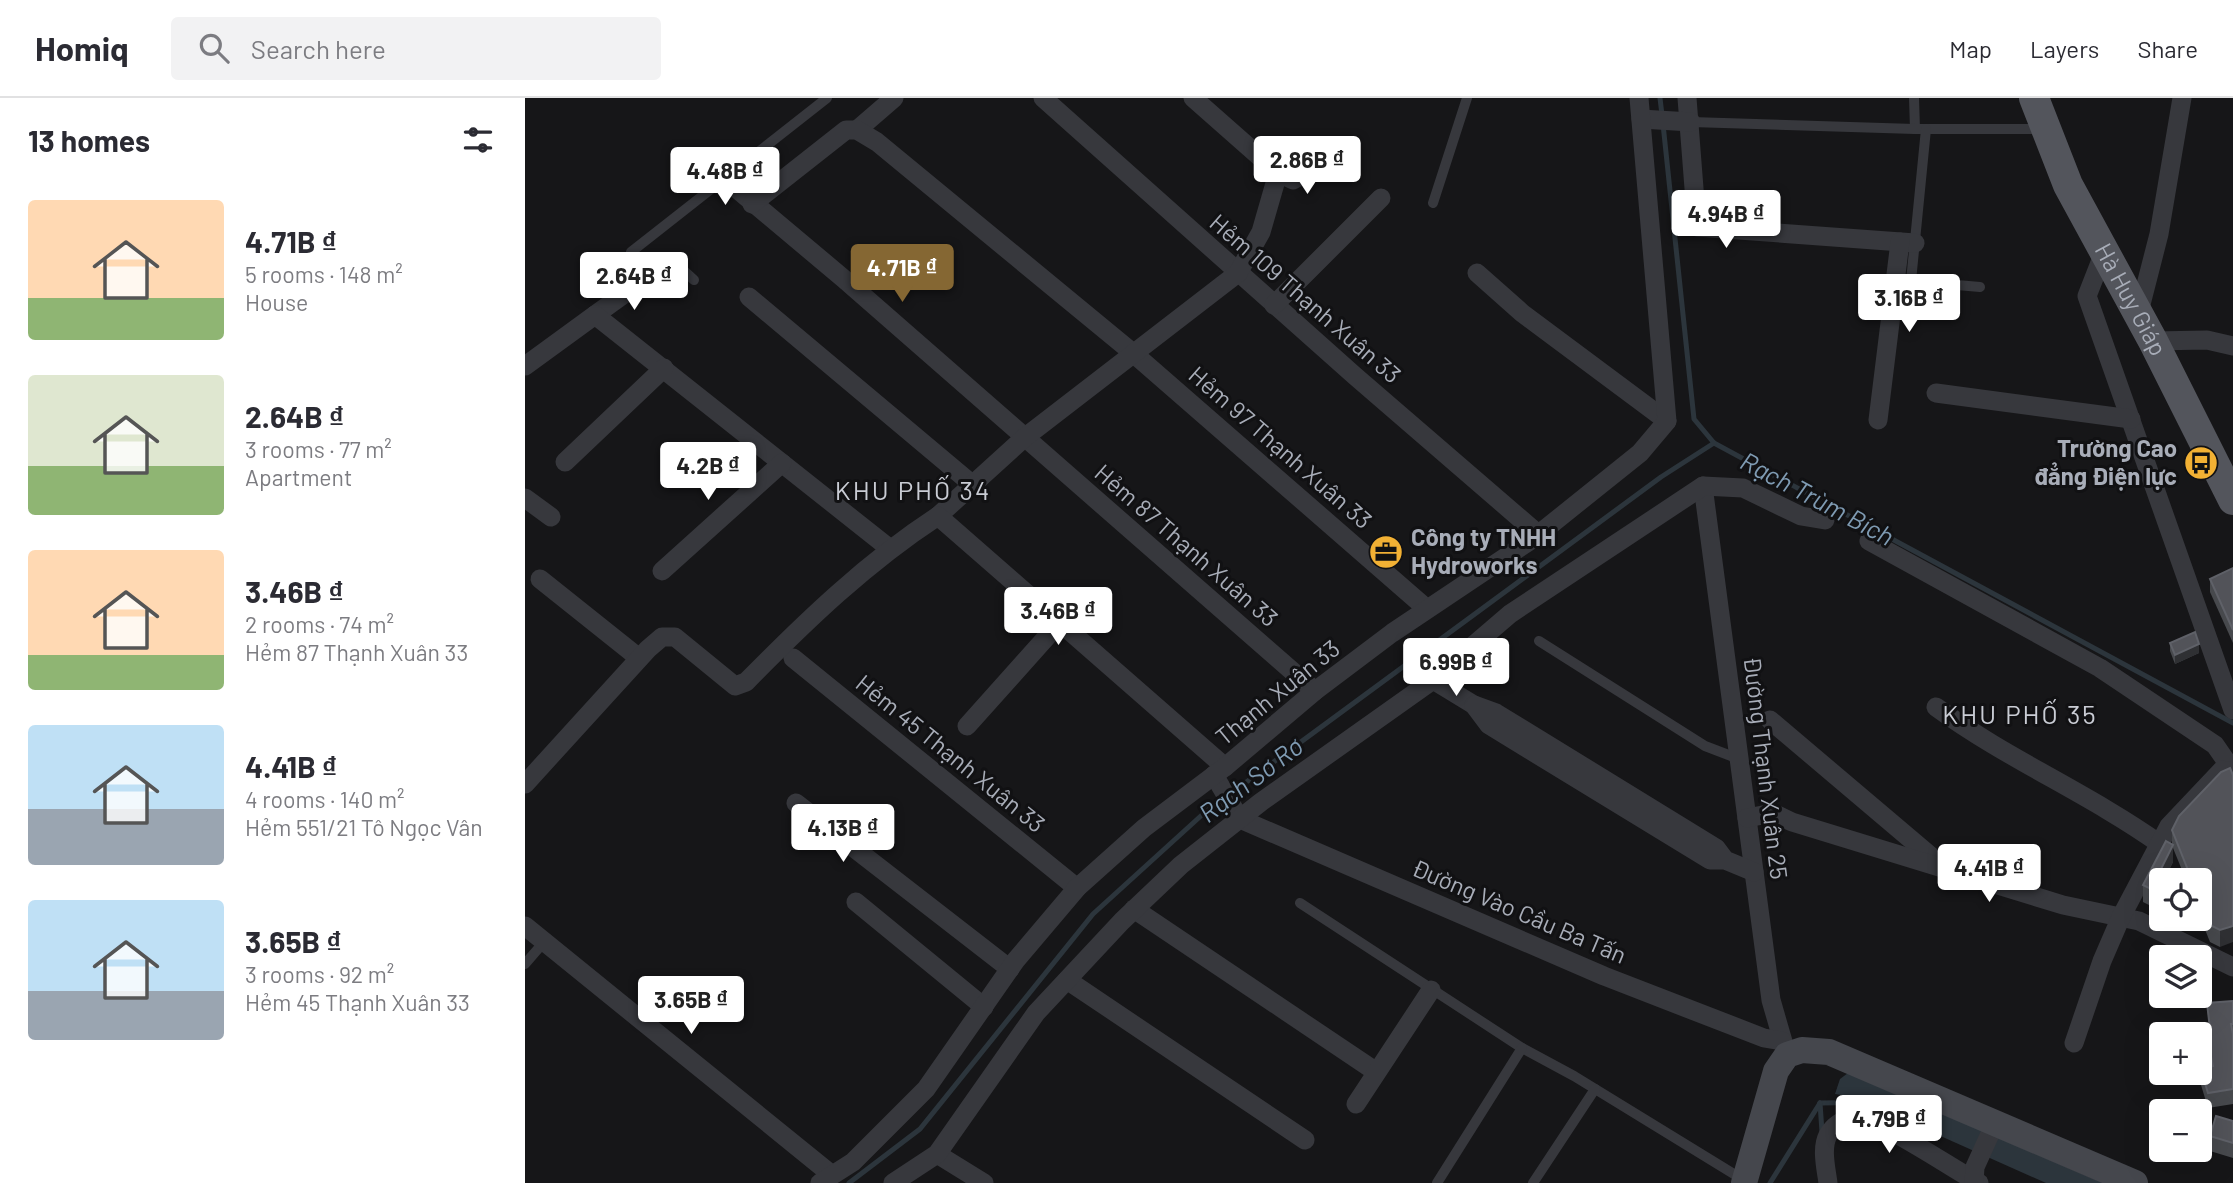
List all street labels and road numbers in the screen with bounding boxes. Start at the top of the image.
street label: Hẻm 109 Thạnh Xuân 33 [1205,207,1407,389]
street label: Hà Huy Giáp [2090,238,2174,360]
street label: Hẻm 97 Thạnh Xuân 33 [1184,360,1378,534]
street label: Hẻm 87 Thạnh Xuân 33 [1090,458,1284,632]
street label: Thạnh Xuân 33 [1209,633,1345,751]
street label: Đường Thạnh Xuân 25 [1738,655,1795,881]
street label: Hẻm 45 Thạnh Xuân 33 [851,668,1051,838]
street label: Đường Vào Cầu Ba Tấn [1408,852,1631,969]

